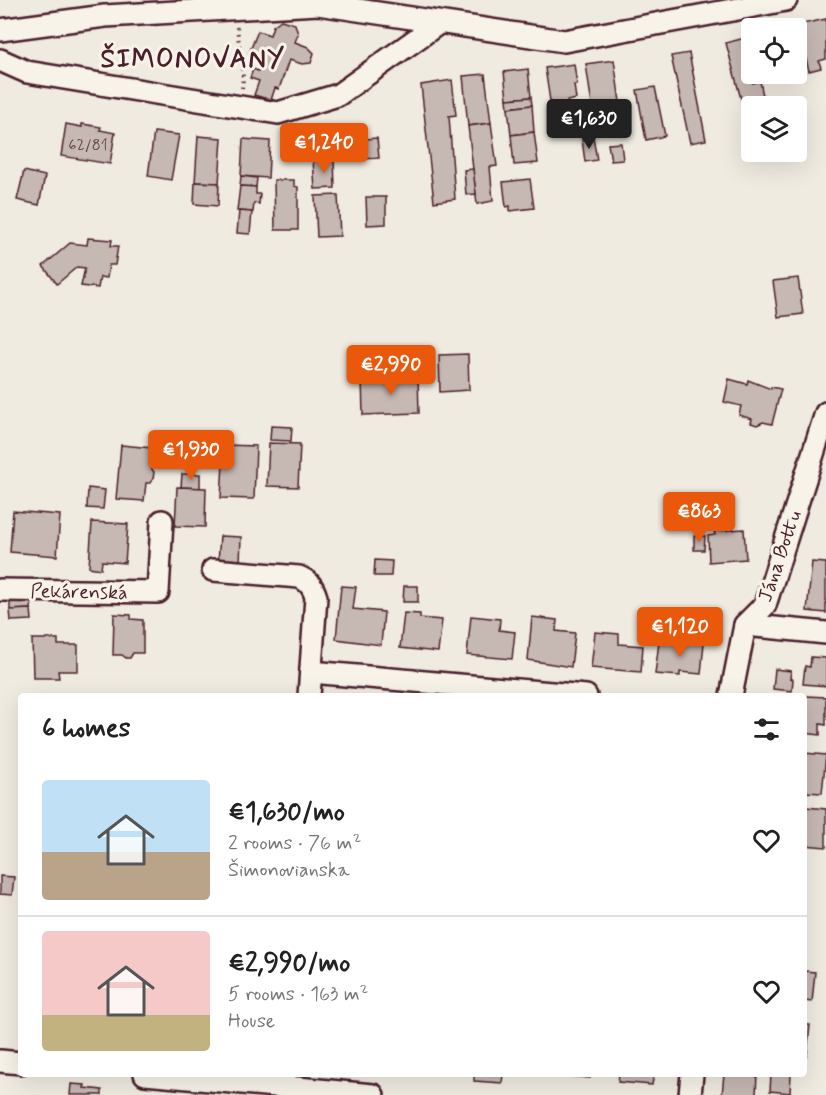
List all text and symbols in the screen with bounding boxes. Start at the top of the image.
map controls [741,18,807,162]
button: locate [741,18,807,84]
district label: ŠIMONOVANY [101,42,286,77]
button: layers [741,96,807,162]
pin: €1,630 [540,99,638,150]
text: €1,630 [561,105,617,132]
pin: €1,240 [275,123,373,174]
text: €1,240 [294,129,354,156]
house number: 62/81 [68,135,108,156]
pin: €2,990 [342,345,440,396]
text: €2,990 [361,351,421,378]
pin: €1,930 [142,430,240,481]
text: €1,930 [162,436,220,463]
pin: €863 [663,492,735,543]
text: €863 [677,498,721,525]
street label: Jána Bottu [752,507,809,606]
street label: Pekárenská [30,578,128,607]
pin: €1,120 [631,607,729,658]
text: €1,120 [651,613,709,640]
text: 6 homes [42,712,130,746]
icon: filters [750,713,783,746]
text: €1,630/mo [228,796,345,830]
icon: home [90,804,162,876]
icon: heart [750,824,783,857]
text: 2 rooms · 76 m² [228,830,361,857]
text: Šimonovianska [228,857,350,884]
text: €2,990/mo [228,947,350,981]
icon: home [90,955,162,1027]
icon: heart [750,975,783,1008]
text: 5 rooms · 163 m² [228,981,368,1008]
text: House [228,1008,275,1035]

